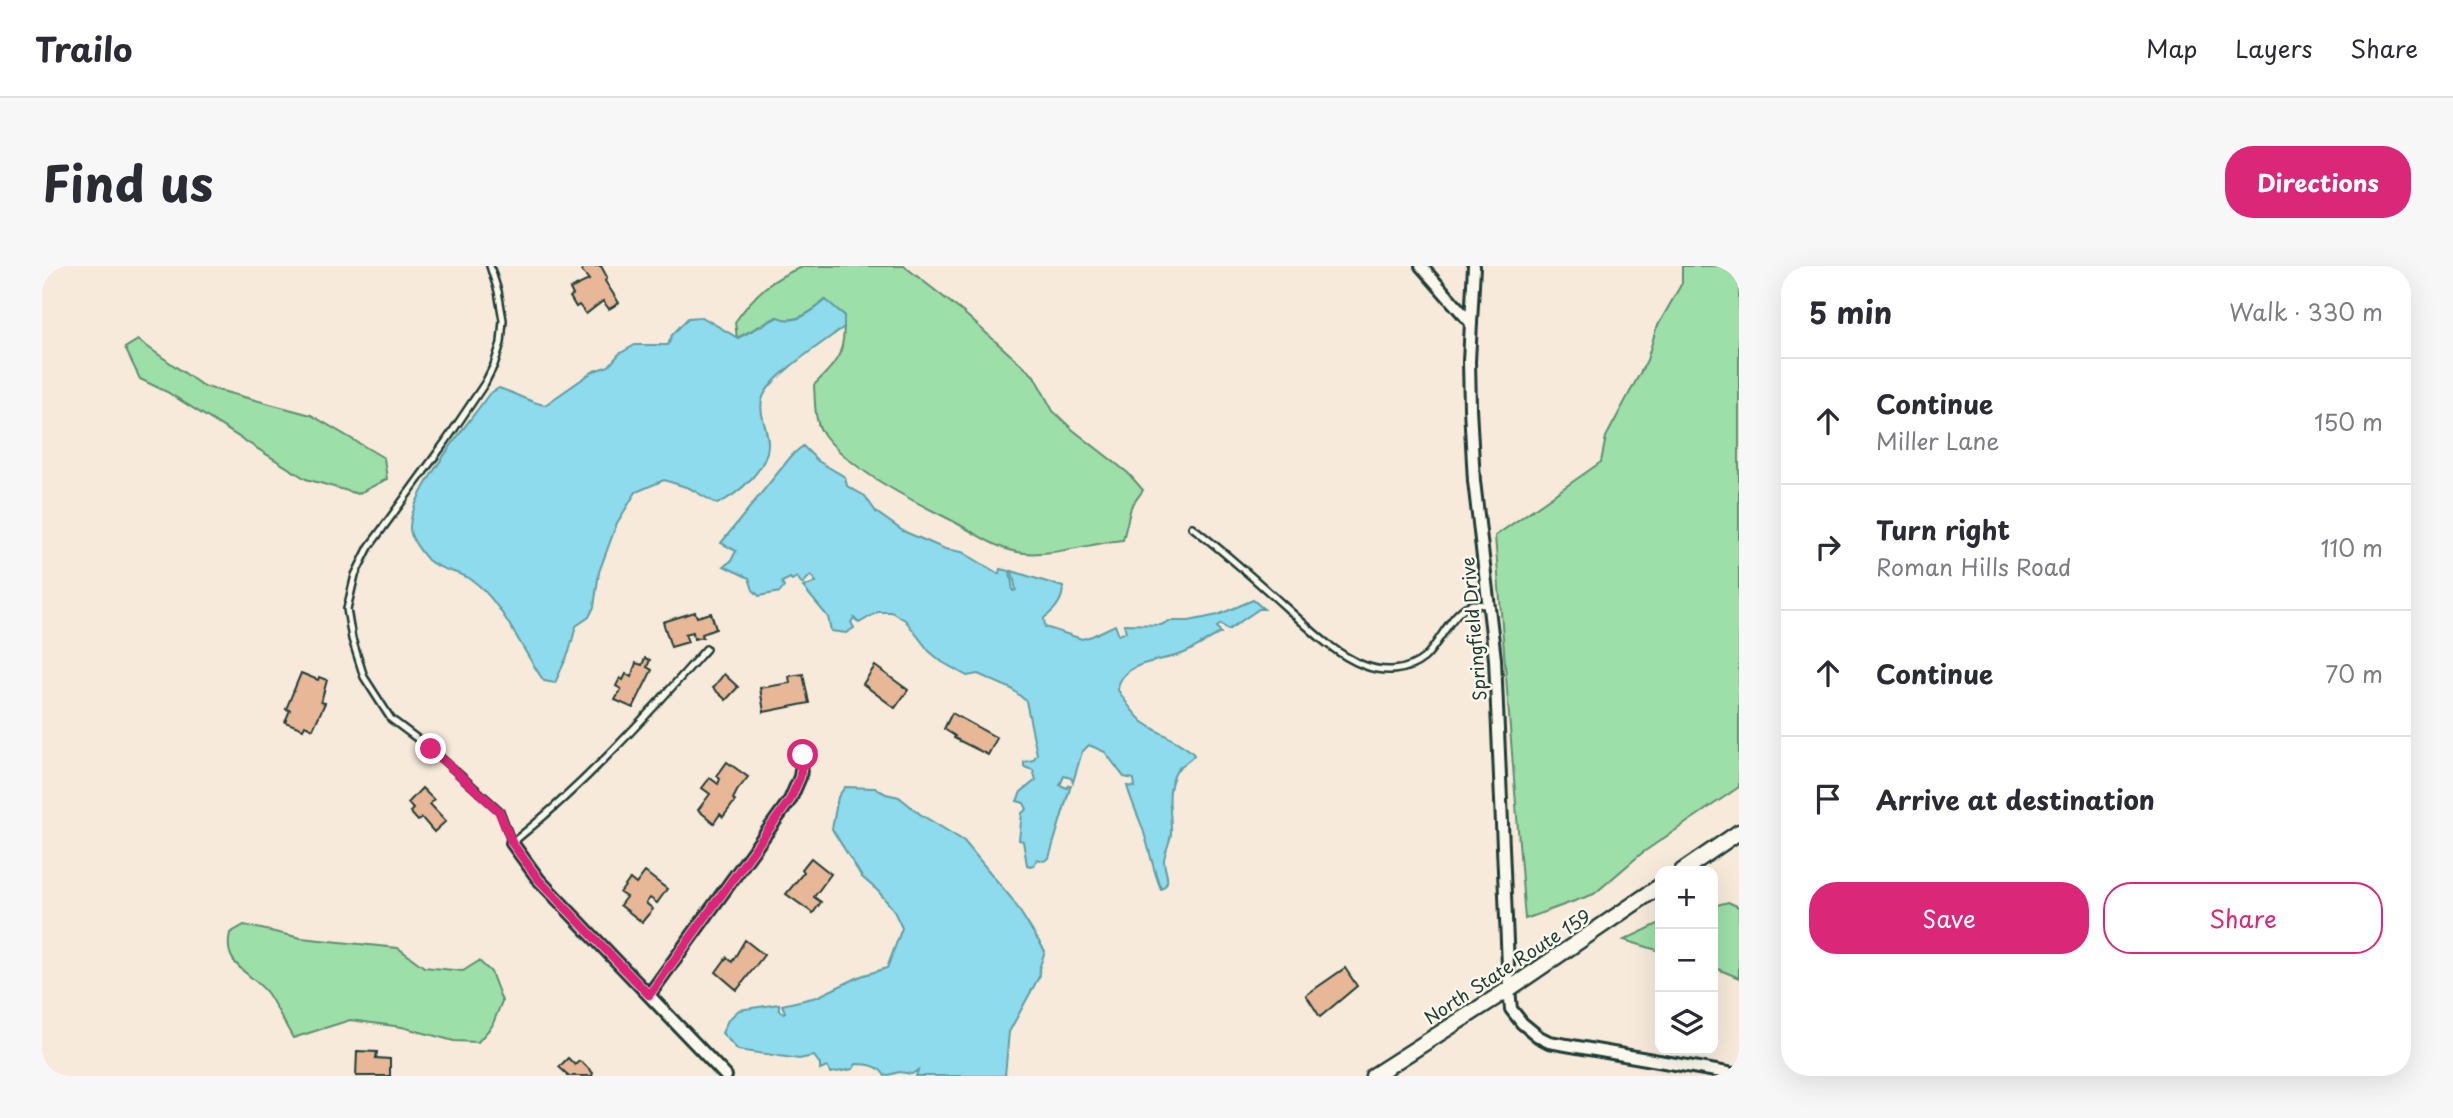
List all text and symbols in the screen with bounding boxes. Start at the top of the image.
text: Trailo [35,23,132,73]
text: Map [2146,30,2197,66]
text: Layers [2235,30,2312,66]
text: Share [2350,30,2418,66]
text: Find us [42,145,213,219]
button: Directions [2225,146,2411,218]
text: 5 min [1809,289,1892,334]
text: Walk · 330 m [2229,294,2383,329]
text: Continue [1876,384,1993,423]
icon: ahead [1809,402,1847,440]
text: 150 m [2314,404,2383,439]
text: Miller Lane [1876,423,1999,458]
text: Turn right [1876,510,2010,549]
icon: right [1809,528,1847,566]
text: 110 m [2321,530,2383,565]
text: Roman Hills Road [1876,549,2071,584]
street label: Springfield Drive [1453,556,1493,702]
icon: ahead [1809,654,1847,692]
text: Continue [1876,654,1993,693]
text: 70 m [2325,656,2383,691]
route end [415,733,446,764]
route start [787,739,818,770]
icon: arrive [1809,780,1847,818]
text: Arrive at destination [1876,780,2155,819]
map controls [1655,866,1718,1055]
button: + [1655,866,1718,929]
button: Save [1809,882,2089,954]
button: Share [2103,882,2383,954]
street label: North State Route 159 [1418,902,1596,1030]
button: − [1655,929,1718,992]
button: layers [1655,992,1718,1055]

